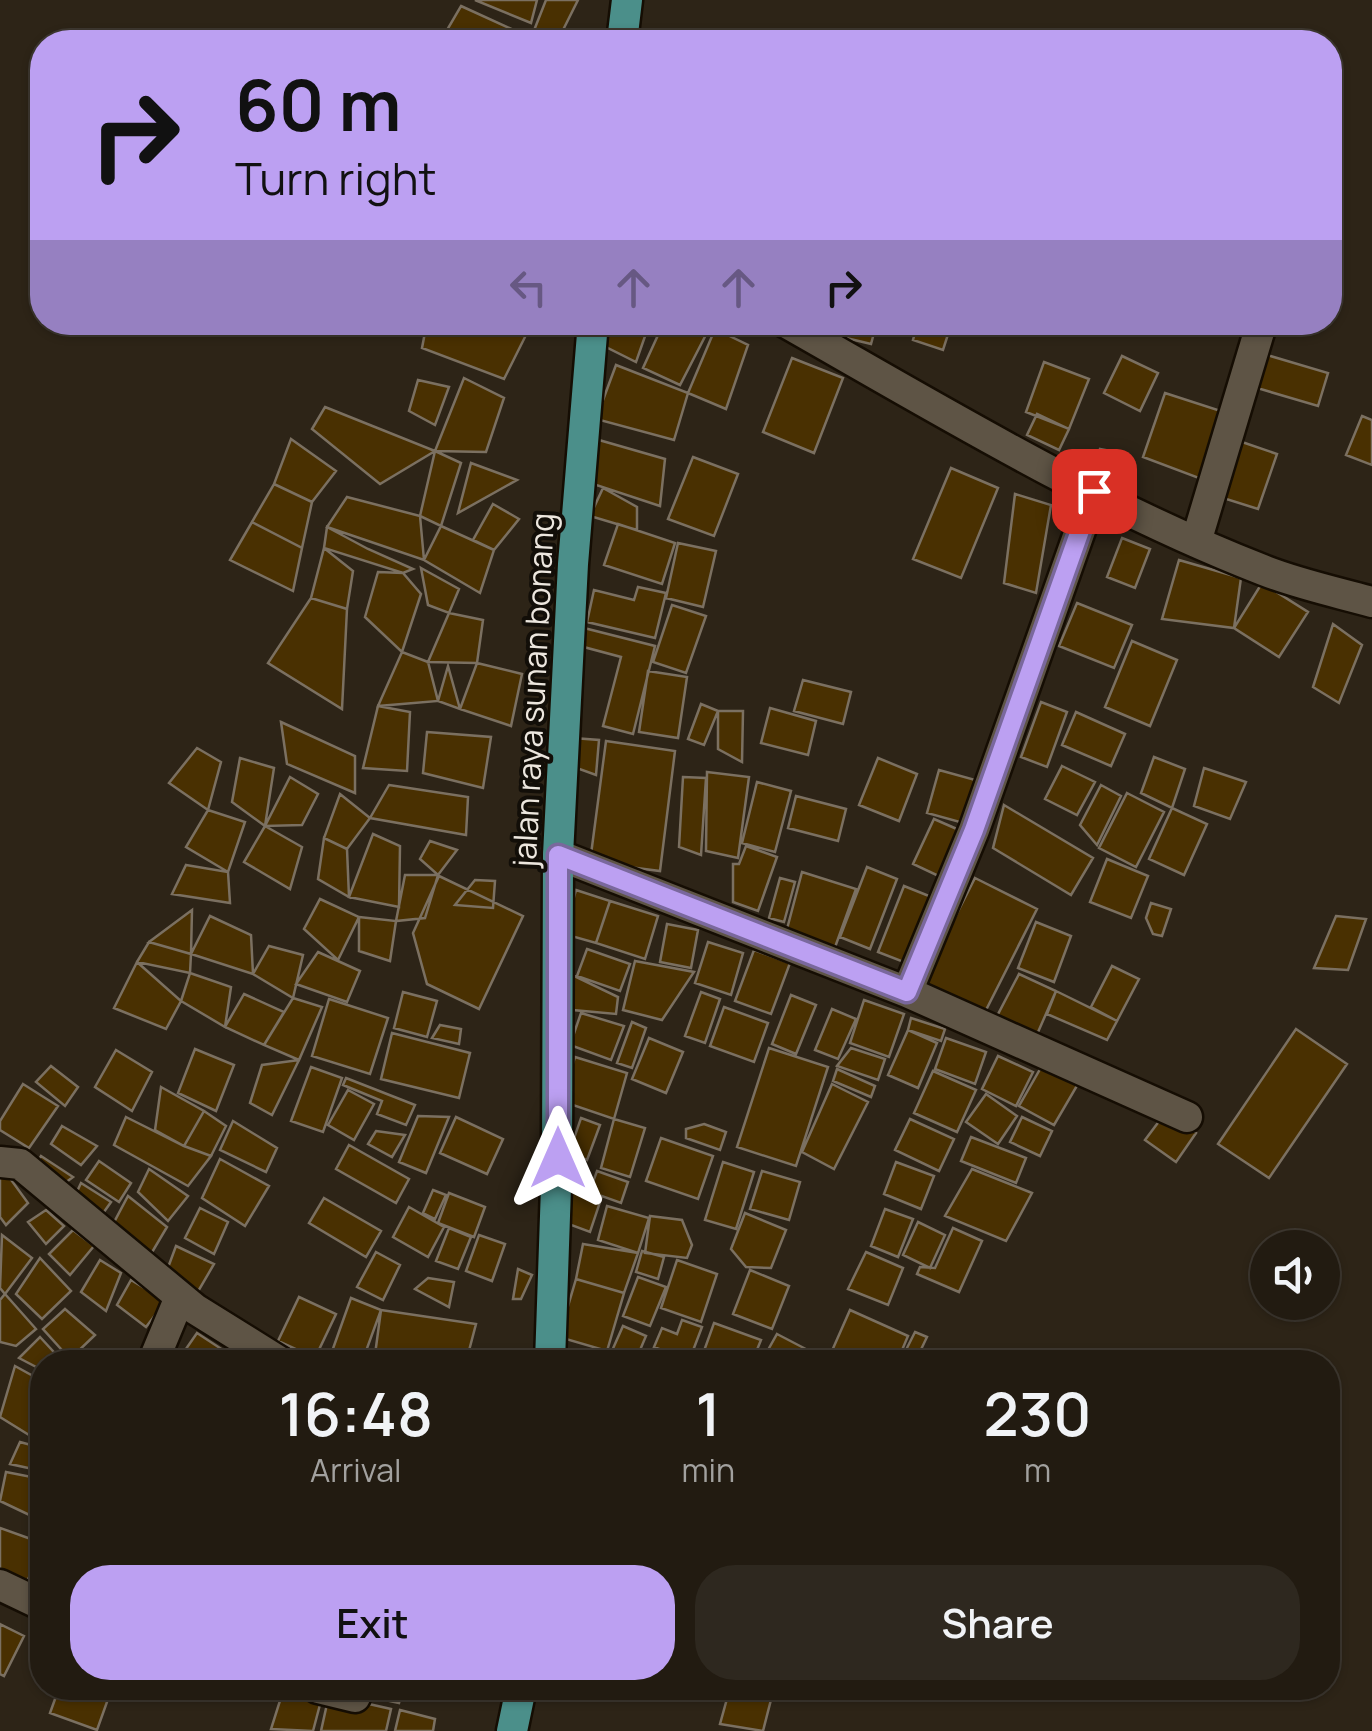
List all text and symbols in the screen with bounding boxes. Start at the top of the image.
text: 60 m [235,56,402,152]
icon: right [70,70,200,200]
text: Turn right [235,147,436,209]
icon: left [501,260,556,315]
icon: ahead [606,260,661,315]
icon: ahead [711,260,766,315]
icon: right [816,260,871,315]
pin [1052,449,1137,534]
icon: arrive [1067,464,1122,519]
street label: jalan raya sunan bonang [502,511,564,870]
position arrow [506,1106,610,1210]
map controls [1250,1230,1340,1320]
button: sound [1250,1230,1340,1320]
text: 16:48 [278,1372,433,1454]
text: 1 [696,1372,721,1454]
text: 230 [983,1372,1092,1454]
text: Arrival [310,1448,401,1492]
text: min [681,1448,735,1492]
text: m [1024,1448,1051,1492]
button: Exit [70,1565,675,1680]
button: Share [695,1565,1300,1680]

